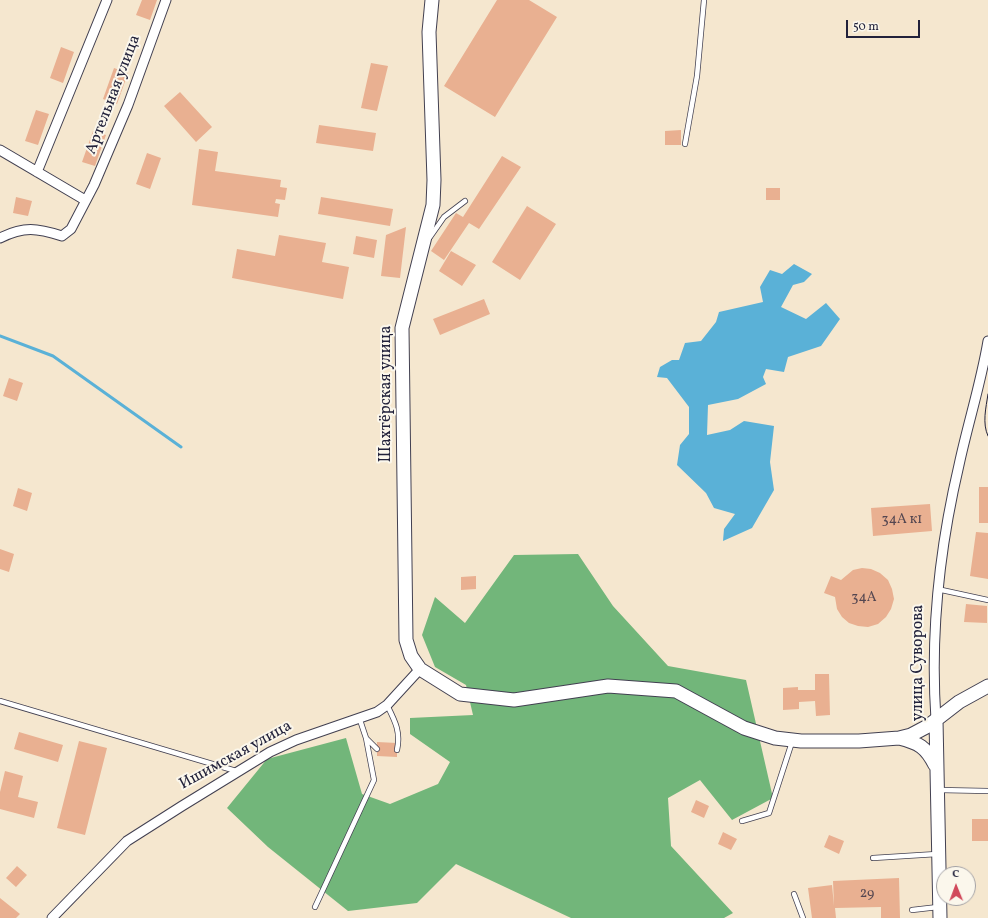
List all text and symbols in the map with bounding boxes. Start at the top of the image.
scale bar [848,12,922,38]
text: 50 m [853,19,879,35]
street label: Артельная улица [82,33,146,157]
street label: Шахтёрская улица [377,326,397,462]
house number: 34А к1 [881,512,923,528]
house number: 34А [851,590,877,606]
street label: улица Суворова [909,605,929,721]
street label: Ишимская улица [176,717,296,795]
north arrow [936,866,976,906]
text: С [952,867,959,882]
house number: 29 [860,886,874,902]

